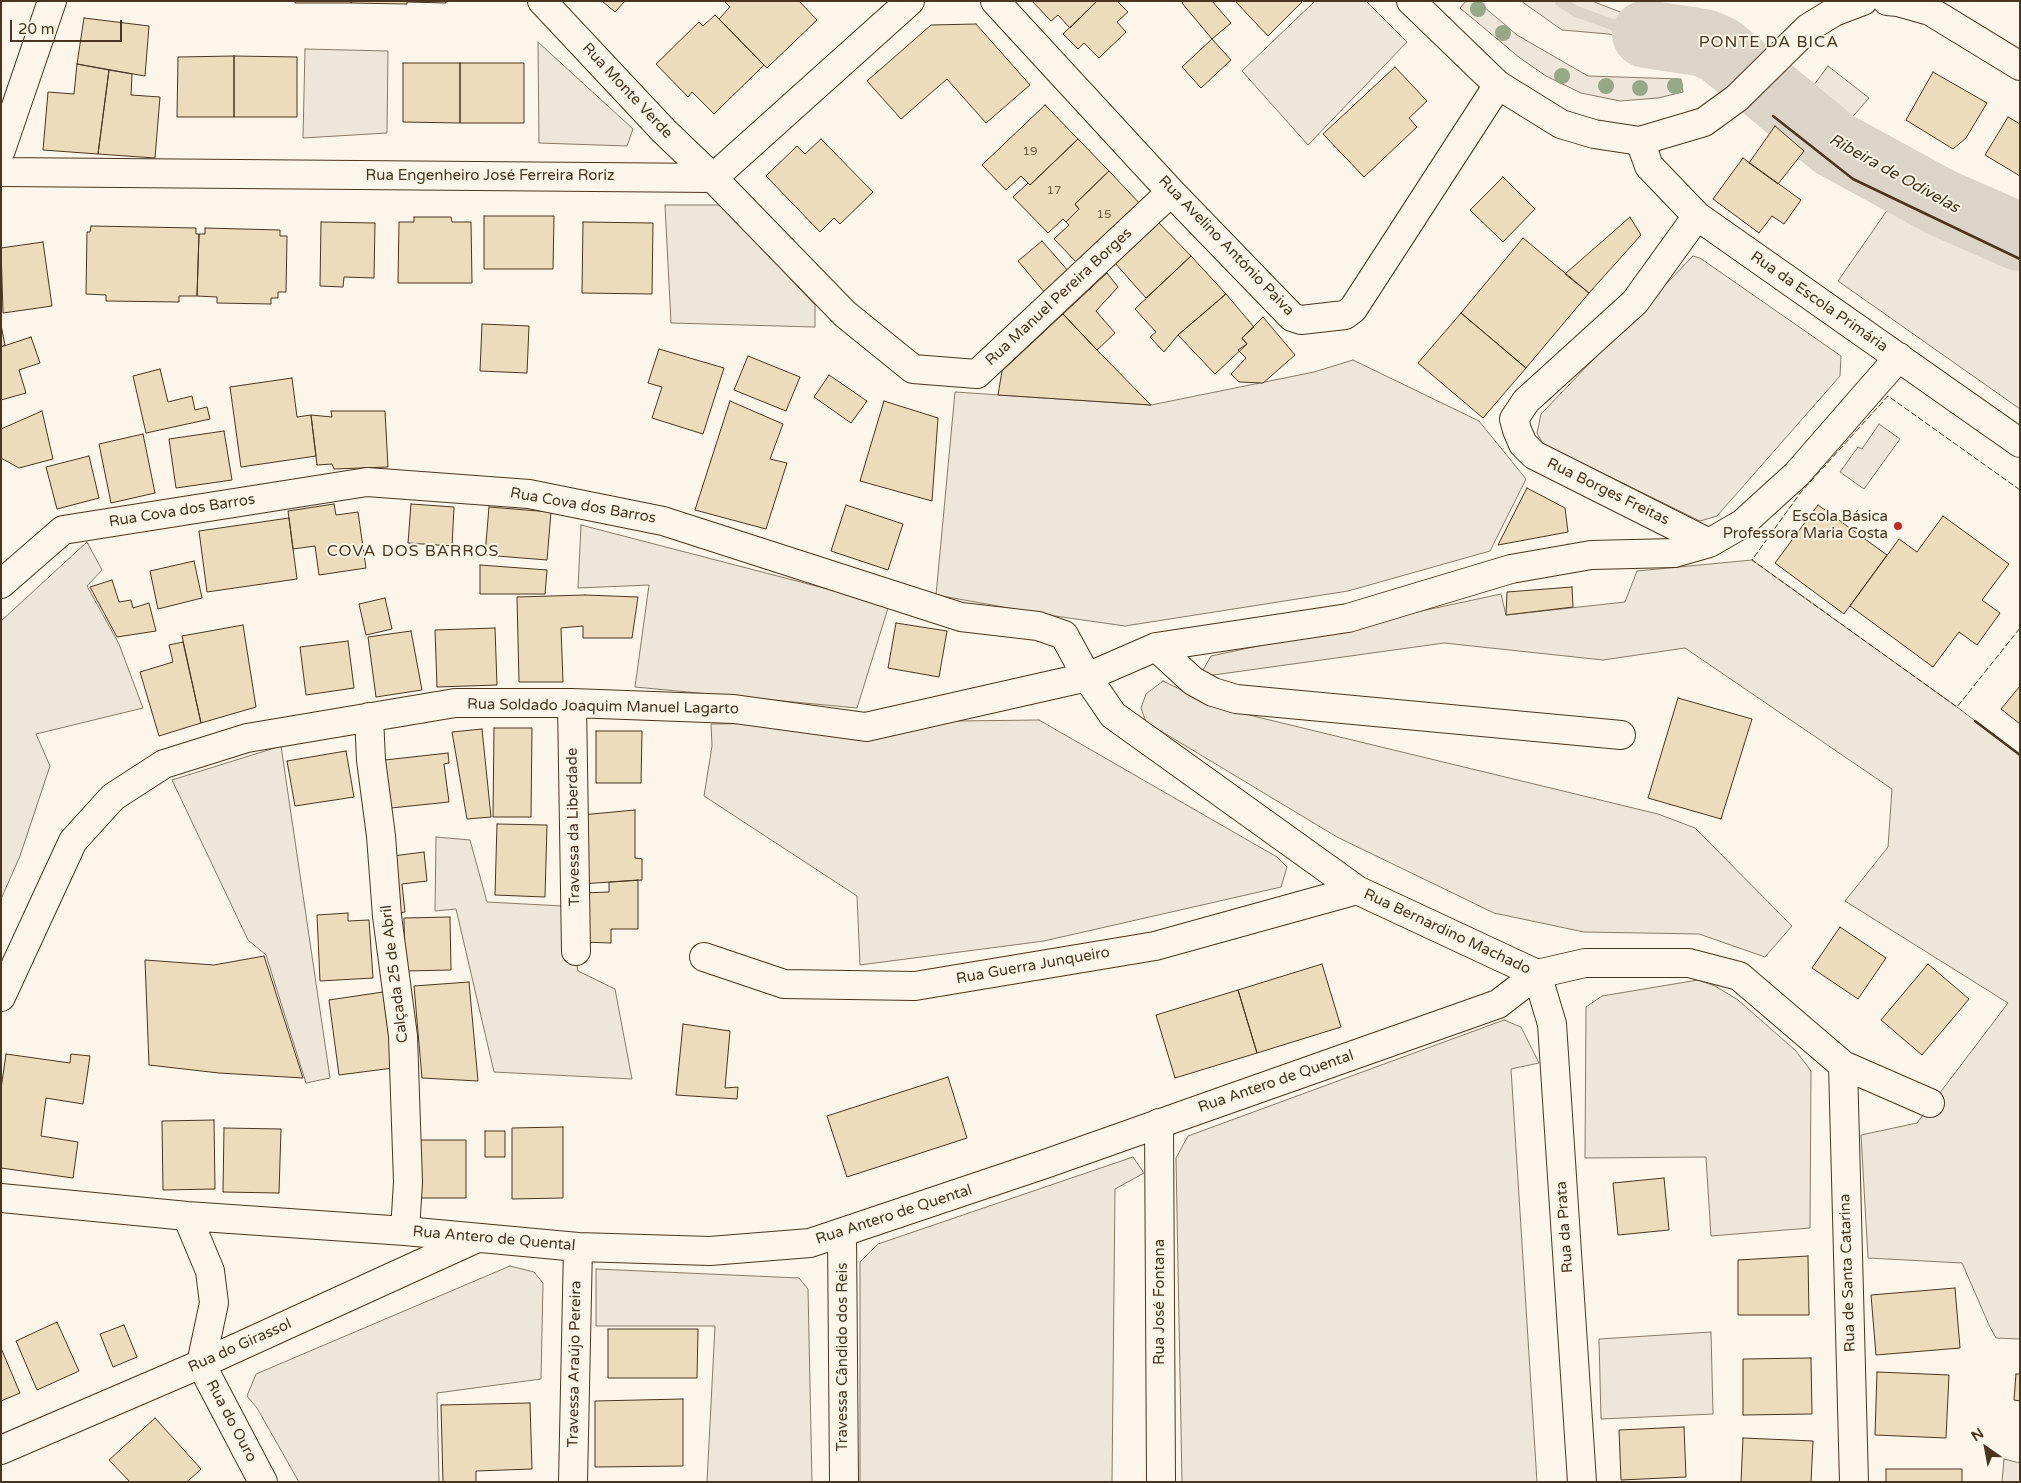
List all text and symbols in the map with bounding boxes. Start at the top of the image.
scale bar [12,10,125,42]
text: 20 m [18,20,55,38]
district label: PONTE DA BICA [1697,33,1841,53]
street label: Rua Monte Verde [578,39,676,143]
water label: Ribeira de Odivelas [1826,130,1962,218]
house number: 19 [1022,145,1038,159]
street label: Rua Engenheiro José Ferreira Roriz [366,167,614,185]
street label: Rua Avelino António Paiva [1154,172,1298,320]
house number: 17 [1046,184,1062,198]
house number: 15 [1096,208,1112,222]
street label: Rua Manuel Pereira Borges [982,224,1136,370]
street label: Rua da Escola Primária [1747,248,1891,356]
street label: Rua Borges Freitas [1544,455,1672,529]
street label: Rua Cova dos Barros [509,484,657,528]
street label: Rua Cova dos Barros [108,491,256,531]
place label: Escola Básica Professora Maria Costa [1723,508,1888,543]
marker: Escola Básica Professora Maria Costa [1892,520,1904,532]
district label: COVA DOS BARROS [325,542,501,562]
street label: Rua Soldado Joaquim Manuel Lagarto [467,696,739,718]
street label: Travessa da Liberdade [564,747,584,907]
street label: Rua Bernardino Machado [1361,885,1533,979]
street label: Calçada 25 de Abril [378,904,412,1044]
street label: Rua Guerra Junqueiro [955,944,1111,988]
street label: Rua Antero de Quental [1196,1047,1356,1117]
street label: Rua da Prata [1553,1180,1577,1274]
street label: Rua Antero de Quental [814,1181,974,1249]
street label: Rua de Santa Catarina [1836,1193,1860,1353]
street label: Rua Antero de Quental [412,1223,576,1255]
street label: Rua José Fontana [1151,1239,1169,1365]
street label: Travessa Cândido dos Reis [834,1263,852,1451]
street label: Travessa Araújo Pereira [565,1280,585,1448]
street label: Rua do Girassol [186,1315,294,1377]
street label: Rua do Ouro [202,1377,260,1465]
north arrow [1961,1423,2011,1473]
text: N [1968,1425,1987,1445]

